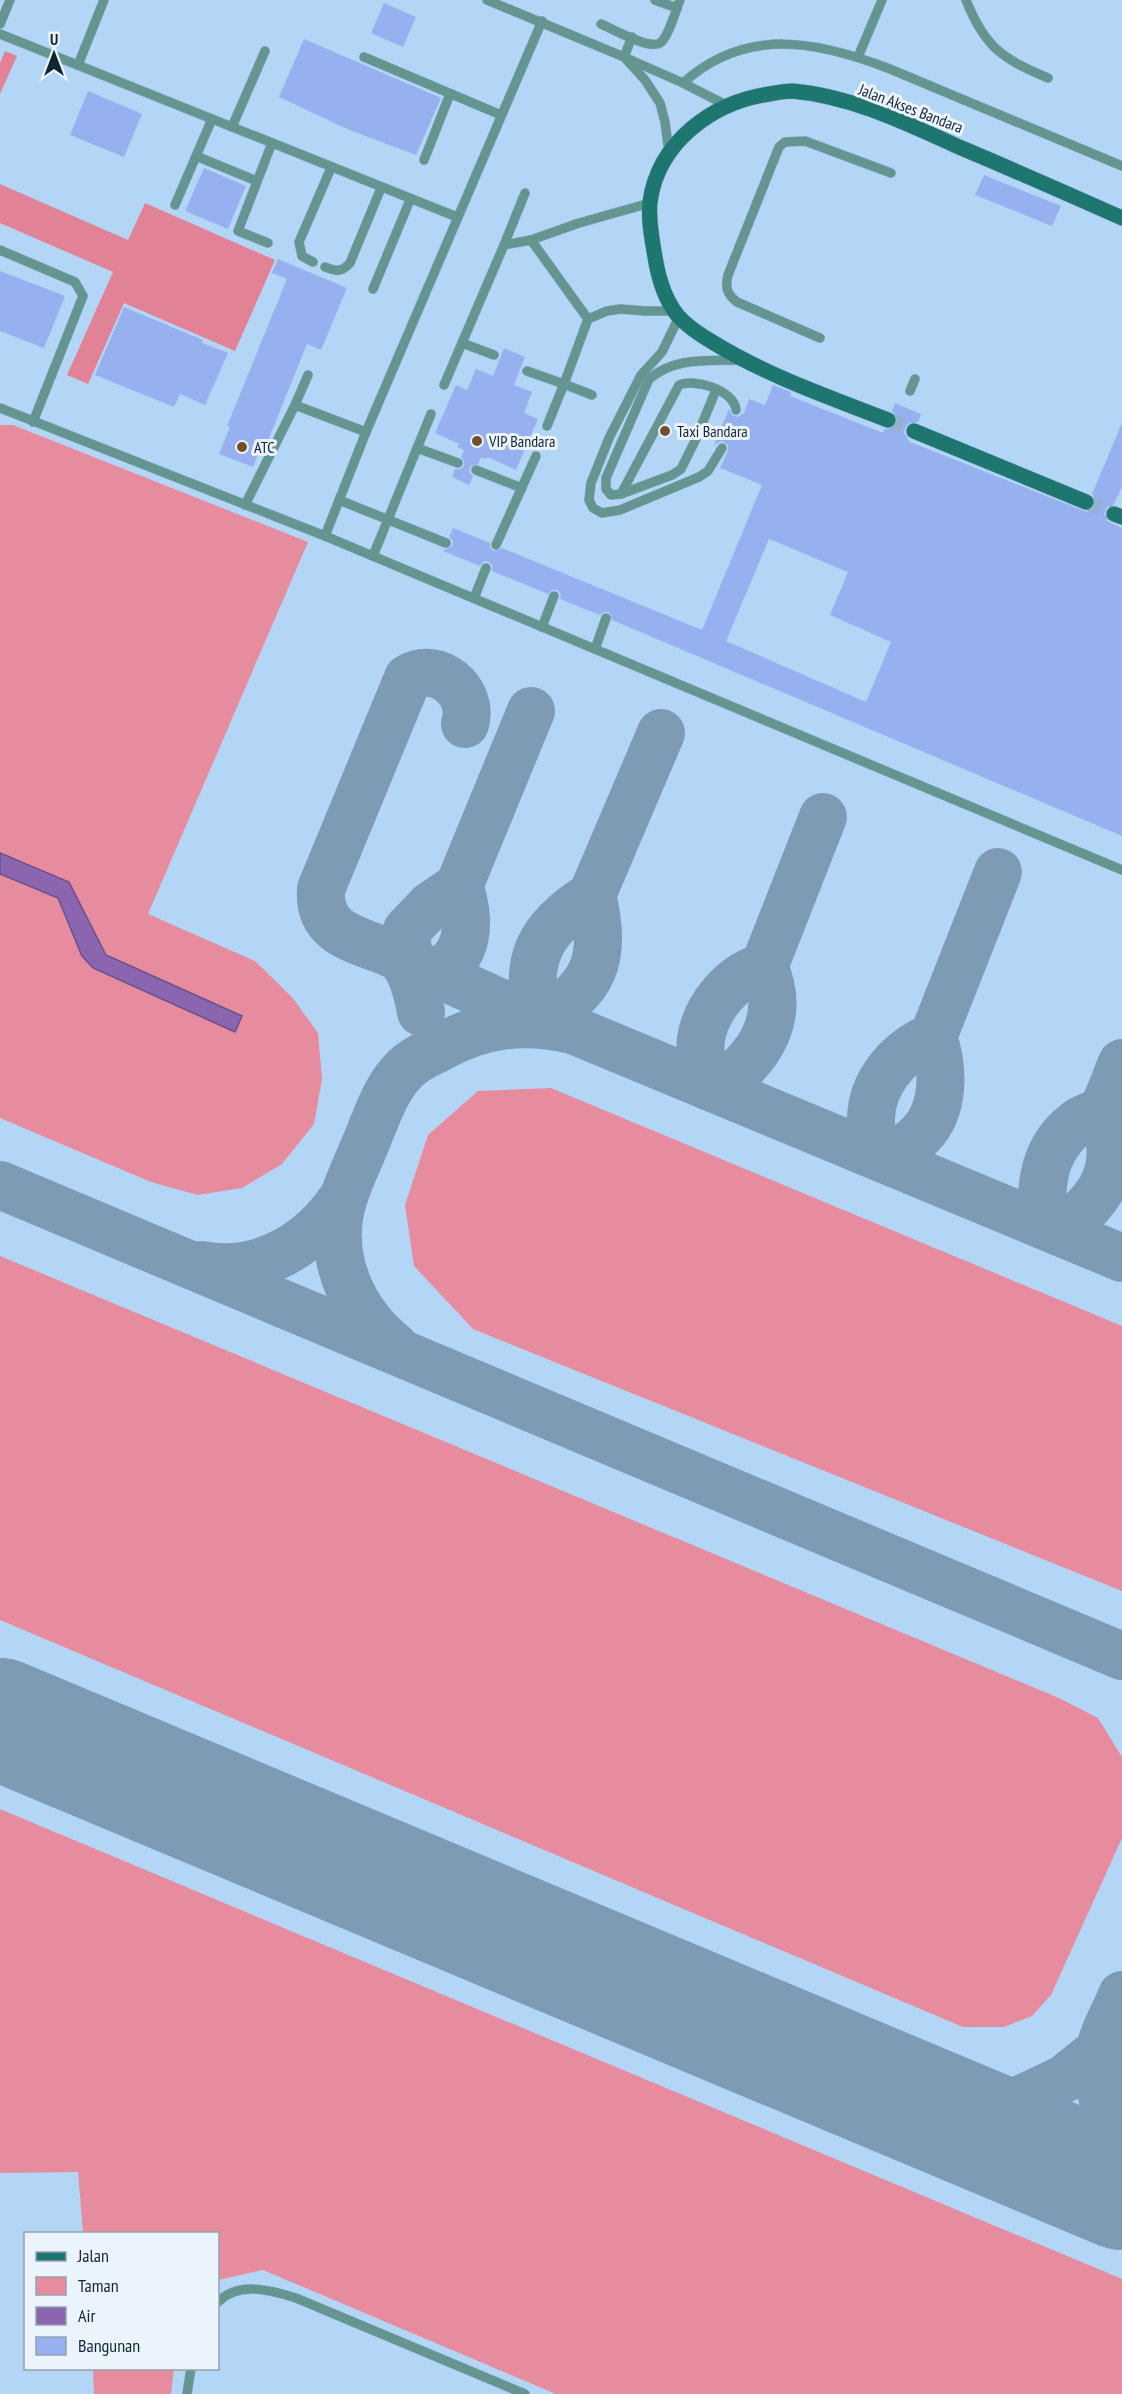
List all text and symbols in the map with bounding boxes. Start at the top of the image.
north arrow [24,24,84,84]
text: U [50,29,58,49]
street label: Jalan Akses Bandara [855,79,966,137]
place label: Taxi Bandara [677,421,748,441]
marker: Taxi Bandara [658,424,672,438]
place label: VIP Bandara [488,431,555,451]
marker: VIP Bandara [470,434,484,448]
place label: ATC [254,437,275,457]
marker: ATC [235,440,249,454]
legend [24,2232,219,2370]
text: Jalan [77,2244,109,2267]
text: Taman [78,2274,119,2297]
text: Air [78,2304,95,2327]
text: Bangunan [78,2334,140,2357]

